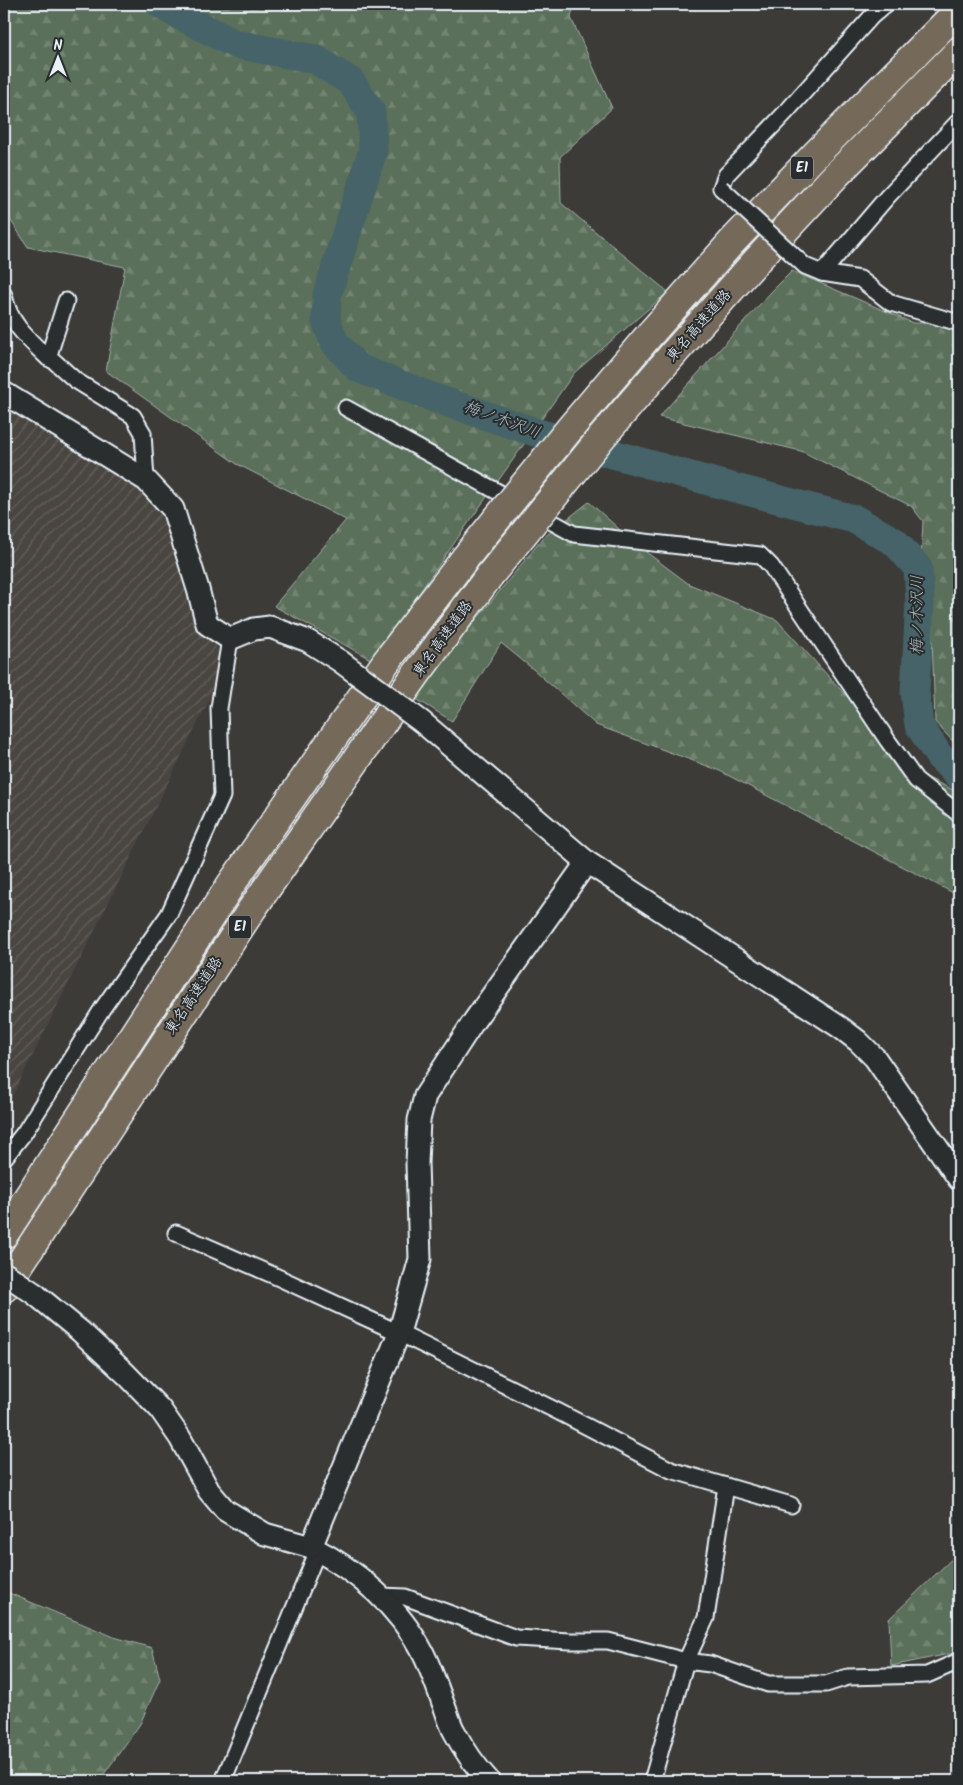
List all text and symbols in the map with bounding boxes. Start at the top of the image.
north arrow [32,32,82,82]
text: N [54,35,63,57]
road number: E1 [791,156,813,180]
street label: 東名高速道路 [660,284,738,368]
water label: 梅ノ木沢川 [460,395,544,445]
water label: 梅ノ木沢川 [905,575,930,655]
street label: 東名高速道路 [407,596,479,682]
road number: E1 [229,916,251,939]
street label: 東名高速道路 [159,952,229,1040]

